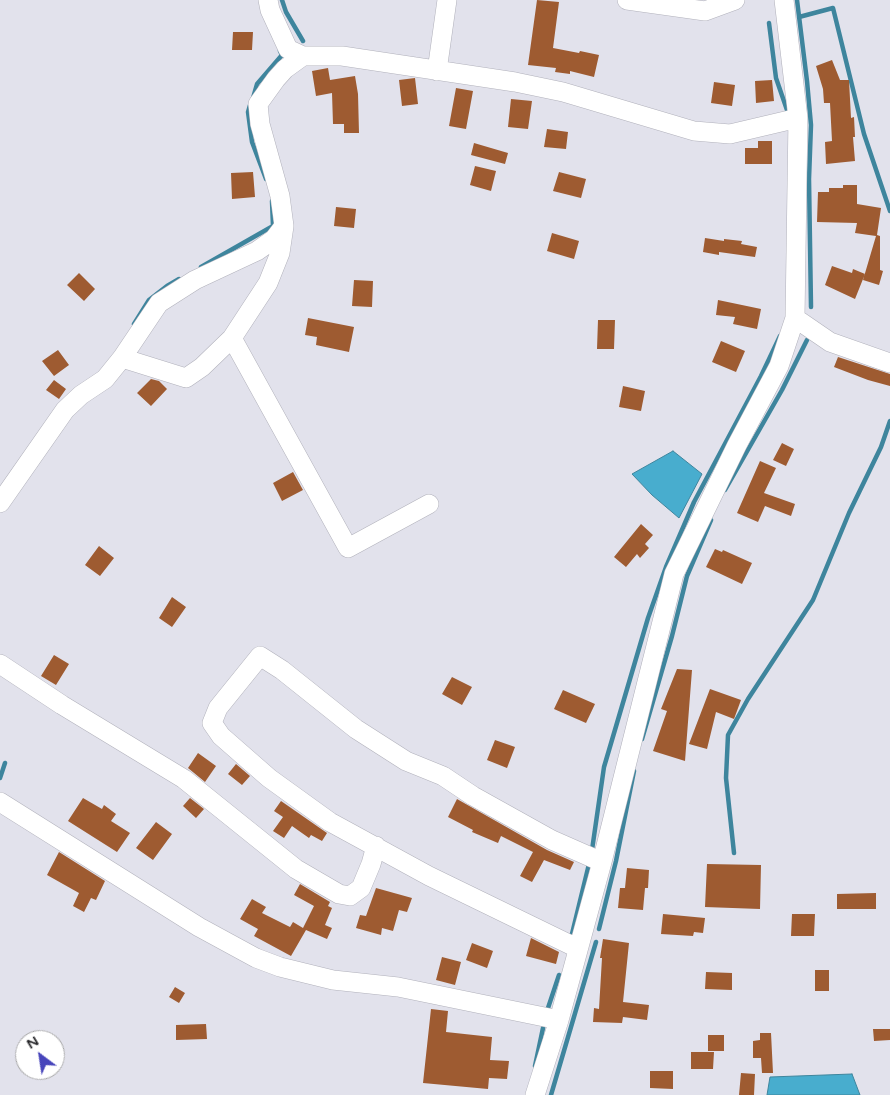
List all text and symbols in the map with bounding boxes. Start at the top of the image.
north arrow [15,1030,65,1080]
text: N [23,1032,42,1053]

